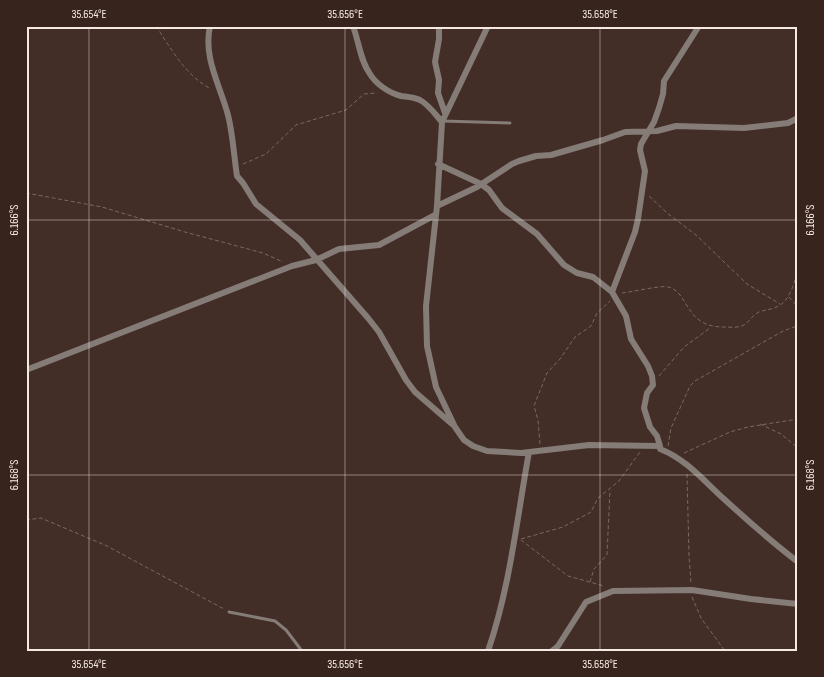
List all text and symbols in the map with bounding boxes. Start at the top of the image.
text: 35.654°E [71,7,107,22]
text: 35.656°E [327,7,363,22]
text: 35.658°E [582,7,618,22]
text: 6.166°S [7,205,22,235]
text: 6.166°S [803,205,818,235]
text: 6.168°S [7,460,22,490]
text: 6.168°S [803,460,818,490]
text: 35.654°E [71,657,107,672]
text: 35.656°E [327,657,363,672]
text: 35.658°E [582,657,618,672]

